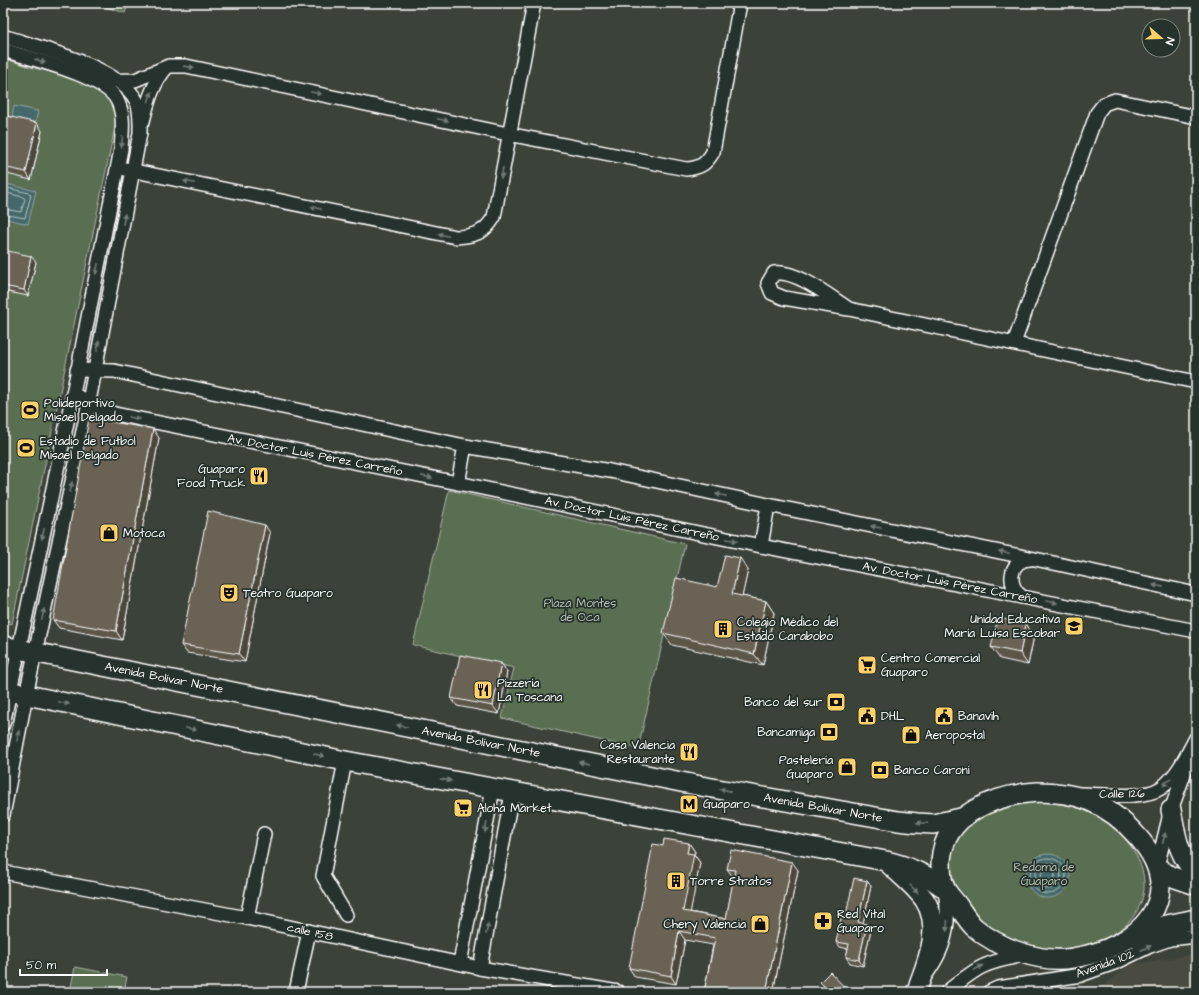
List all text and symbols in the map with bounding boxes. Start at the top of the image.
north arrow [1141,18,1181,58]
text: N [1162,35,1178,47]
one-way arrow [35,58,47,64]
one-way arrow [183,64,195,70]
one-way arrow [147,90,153,102]
one-way arrow [310,91,322,97]
one-way arrow [437,118,449,124]
one-way arrow [118,136,125,148]
one-way arrow [498,167,504,179]
one-way arrow [182,179,195,185]
one-way arrow [310,205,322,211]
one-way arrow [122,213,128,225]
one-way arrow [437,231,449,237]
one-way arrow [94,263,100,275]
one-way arrow [96,340,102,352]
place label: Polideportivo Misael Delgado [44,395,123,427]
sports icon: Polideportivo Misael Delgado [19,399,41,421]
one-way arrow [128,416,141,422]
street label: Av. Doctor Luis Pérez Carreño [226,430,404,480]
place label: Estadio de Futbol Misael Delgado [40,433,136,465]
sports icon: Estadio de Futbol Misael Delgado [15,437,37,459]
place label: Guaparo Food Truck [177,461,246,492]
restaurant icon: Guaparo Food Truck [248,465,270,487]
one-way arrow [420,474,433,480]
one-way arrow [68,481,74,493]
street label: Av. Doctor Luis Pérez Carreño [543,492,721,546]
one-way arrow [715,492,727,498]
shop icon: Motoca [98,522,120,544]
one-way arrow [870,523,882,529]
place label: Motoca [123,525,165,542]
one-way arrow [39,527,45,540]
one-way arrow [726,537,738,543]
one-way arrow [997,549,1010,555]
street label: Av. Doctor Luis Pérez Carreño [861,558,1039,608]
theatre icon: Teatro Guaparo [218,582,240,604]
one-way arrow [1152,583,1164,589]
place label: Teatro Guaparo [243,585,333,602]
park label: Plaza Montes de Oca [544,595,616,626]
one-way arrow [1046,600,1058,606]
one-way arrow [41,608,47,621]
place label: Unidad Educativa María Luisa Escobar [945,611,1060,642]
place label: Colegio Médico del Estado Carabobo [737,614,838,645]
school or university icon: Unidad Educativa María Luisa Escobar [1063,615,1085,637]
building icon: Colegio Médico del Estado Carabobo [712,618,734,640]
place label: Centro Comercial Guaparo [881,650,980,681]
supermarket icon: Centro Comercial Guaparo [856,654,878,676]
street label: Avenida Bolívar Norte [103,658,225,698]
place label: Pizzería La Toscana [497,675,562,706]
restaurant icon: Pizzería La Toscana [472,679,494,701]
bank icon: Banco del sur [825,691,847,713]
place label: Banco del sur [744,694,822,711]
one-way arrow [58,700,70,706]
public building icon: DHL [856,705,878,727]
public building icon: Banavih [933,705,955,727]
place label: DHL [881,708,905,725]
place label: Banavih [958,708,999,725]
bank icon: Bancamiga [818,721,840,743]
street label: Avenida Bolívar Norte [420,722,542,762]
one-way arrow [395,723,408,729]
place label: Bancamiga [757,724,815,742]
shop icon: Aeropostal [900,724,922,746]
one-way arrow [185,727,198,733]
place label: Aeropostal [925,727,985,744]
one-way arrow [15,730,21,742]
place label: Casa Valencia Restaurante [600,737,675,768]
restaurant icon: Casa Valencia Restaurante [678,741,700,763]
place label: Pastelería Guaparo [779,752,833,783]
one-way arrow [313,753,325,759]
shop icon: Pastelería Guaparo [836,756,858,778]
one-way arrow [578,759,590,765]
bank icon: Banco Caroní [869,759,891,781]
place label: Banco Caroní [894,762,970,779]
one-way arrow [440,777,453,783]
one-way arrow [1162,777,1172,787]
street label: Calle 126 [1099,785,1145,803]
one-way arrow [719,787,731,793]
street label: Avenida Bolívar Norte [762,789,884,827]
metro station icon: Guaparo [678,793,700,815]
place label: Guaparo [703,796,750,813]
supermarket icon: Aloha Market [452,797,474,819]
place label: Aloha Market [477,800,552,817]
one-way arrow [916,820,928,827]
one-way arrow [482,821,488,833]
one-way arrow [1161,832,1167,844]
park label: Redoma de Guaparo [1014,859,1075,890]
building icon: Torre Stratos [665,870,687,892]
place label: Torre Stratos [690,873,772,890]
one-way arrow [909,884,919,894]
place label: Red Vital Guaparo [837,906,885,937]
pharmacy icon: Red Vital Guaparo [812,910,834,932]
shop icon: Chery Valencia [749,913,771,935]
place label: Chery Valencia [664,916,746,934]
street label: calle 158 [285,919,335,945]
one-way arrow [944,920,950,932]
one-way arrow [485,923,491,935]
street label: Avenida 102 [1073,945,1137,982]
one-way arrow [1141,945,1152,951]
scale bar [20,951,107,977]
text: 50 m [26,957,57,974]
one-way arrow [972,965,984,972]

